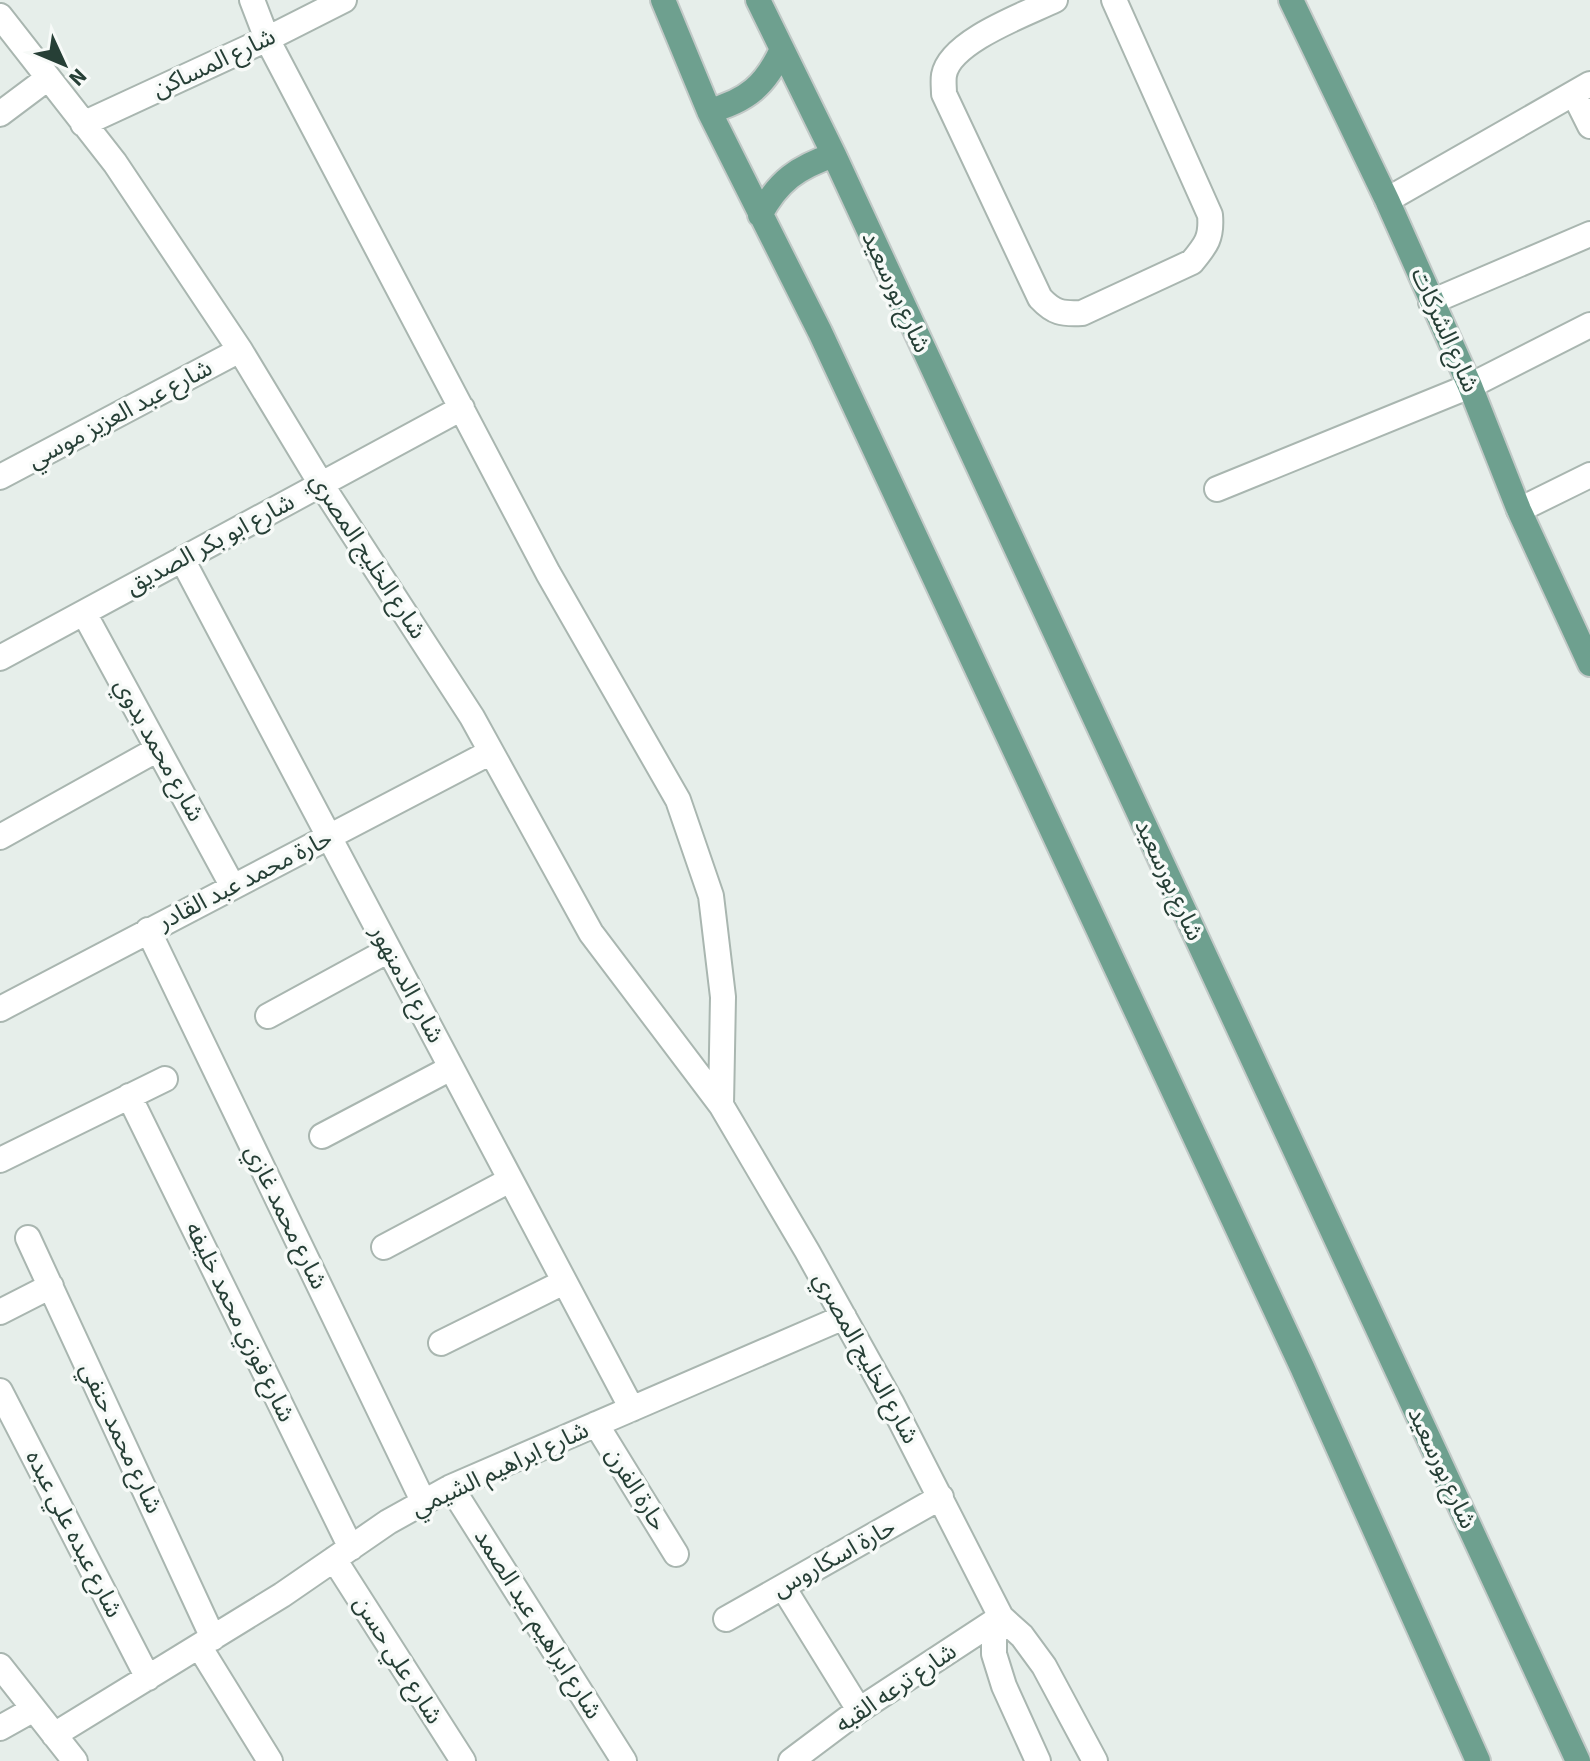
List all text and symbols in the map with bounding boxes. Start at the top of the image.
street label: شارع المساكن [147,19,281,107]
north arrow [24,24,104,104]
text: N [61,61,94,94]
street label: شارع بورسعيد [853,225,939,359]
street label: شارع الشركات [1402,262,1488,398]
street label: شارع عبد العزيز موسي [21,351,219,478]
street label: شارع الخليج المصري [301,466,435,646]
street label: شارع ابو بكر الصديق [119,485,301,603]
street label: شارع محمد بدوي [105,672,213,828]
street label: شارع بورسعيد [1126,813,1212,947]
street label: حارة محمد عبد القادر [151,821,338,940]
street label: شارع الدمنهور [361,918,453,1049]
street label: شارع محمد غازي [235,1139,336,1295]
street label: شارع فوزي محمد خليفه [176,1216,304,1428]
street label: شارع الخليج المصري [804,1266,928,1451]
street label: شارع محمد حنفي [70,1357,171,1519]
street label: شارع بورسعيد [1399,1401,1485,1535]
street label: شارع ابراهيم الشيمي [405,1413,595,1526]
street label: حارة الفرن [596,1440,676,1538]
street label: شارع عبده علي عبده [16,1444,131,1624]
street label: حارة اسكاروس [766,1510,902,1606]
street label: شارع ابراهيم عبد الصمد [465,1522,611,1726]
street label: شارع علي حسن [344,1589,451,1731]
street label: شارع ترعه القبه [828,1634,964,1742]

